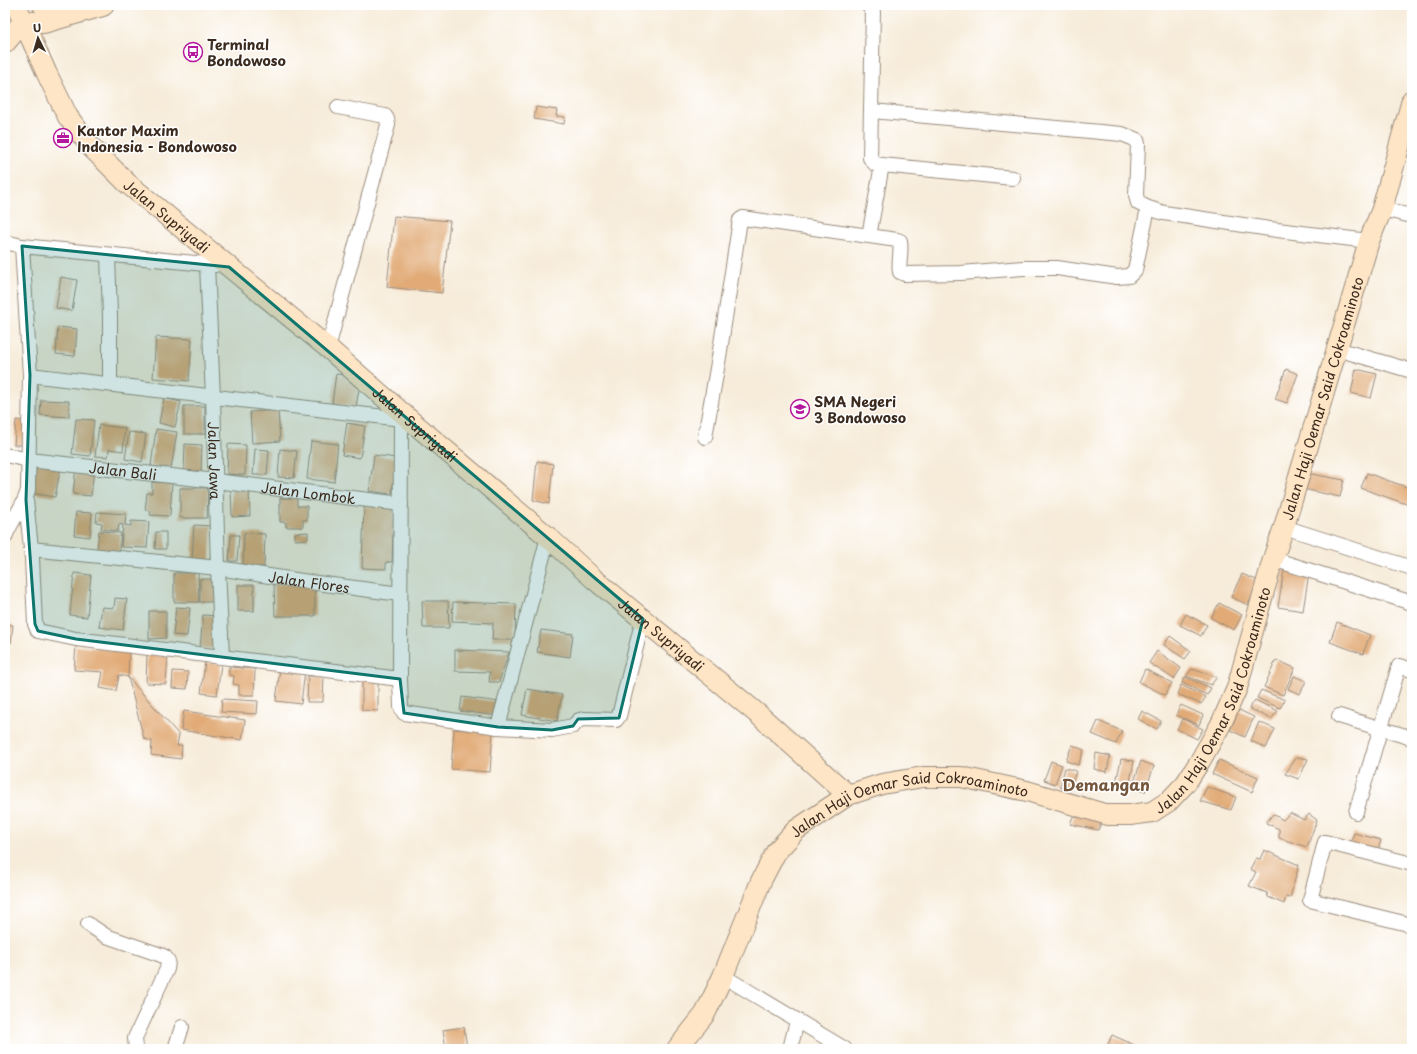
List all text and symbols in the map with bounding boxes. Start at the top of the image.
north arrow [18,18,58,58]
text: U [32,19,42,36]
place label: Terminal Bondowoso [207,34,286,71]
bus stop icon: Terminal Bondowoso [182,41,204,63]
place label: Kantor Maxim Indonesia - Bondowoso [77,120,237,157]
office icon: Kantor Maxim Indonesia - Bondowoso [52,127,74,149]
street label: Jalan Supriyadi [119,174,215,258]
street label: Jalan Haji Oemar Said Cokroaminoto [1276,274,1368,522]
street label: Jalan Supriyadi [368,382,462,467]
place label: SMA Negeri 3 Bondowoso [814,391,906,428]
school or university icon: SMA Negeri 3 Bondowoso [789,398,811,420]
street label: Jalan Jawa [203,422,227,500]
street label: Jalan Bali [88,456,158,485]
street label: Jalan Lombok [260,476,357,509]
street label: Jalan Flores [267,565,351,598]
street label: Jalan Haji Oemar Said Cokroaminoto [1150,584,1275,818]
street label: Jalan Supriyadi [614,593,709,676]
street label: Jalan Haji Oemar Said Cokroaminoto [784,767,1031,842]
district label: Demangan [1062,772,1150,796]

